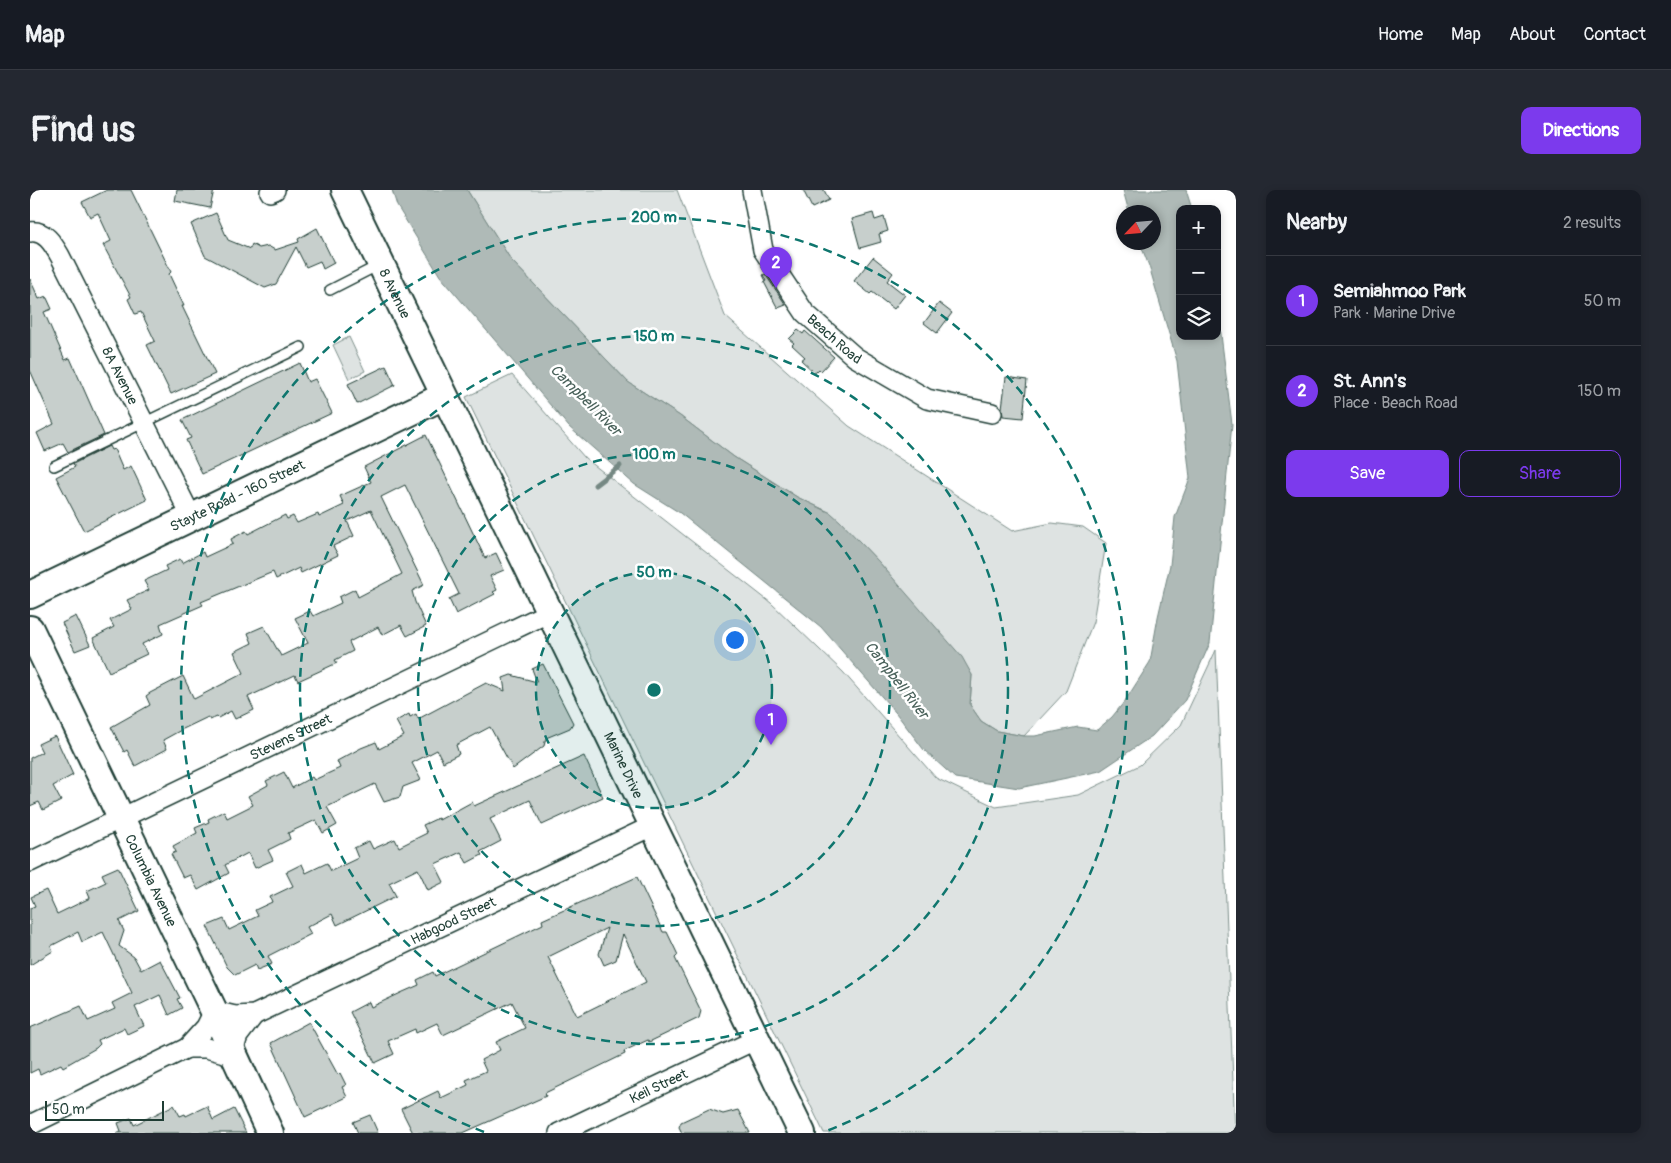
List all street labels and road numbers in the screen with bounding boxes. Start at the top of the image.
street label: 8 Avenue [375,266,414,321]
street label: Beach Road [803,311,865,368]
street label: 8A Avenue [98,344,141,408]
street label: Stayte Road - 160 Street [167,456,308,535]
street label: Stevens Street [247,710,335,764]
street label: Marine Drive [600,729,647,801]
street label: Columbia Avenue [121,832,180,930]
street label: Habgood Street [408,893,499,948]
street label: Keil Street [627,1065,691,1107]

